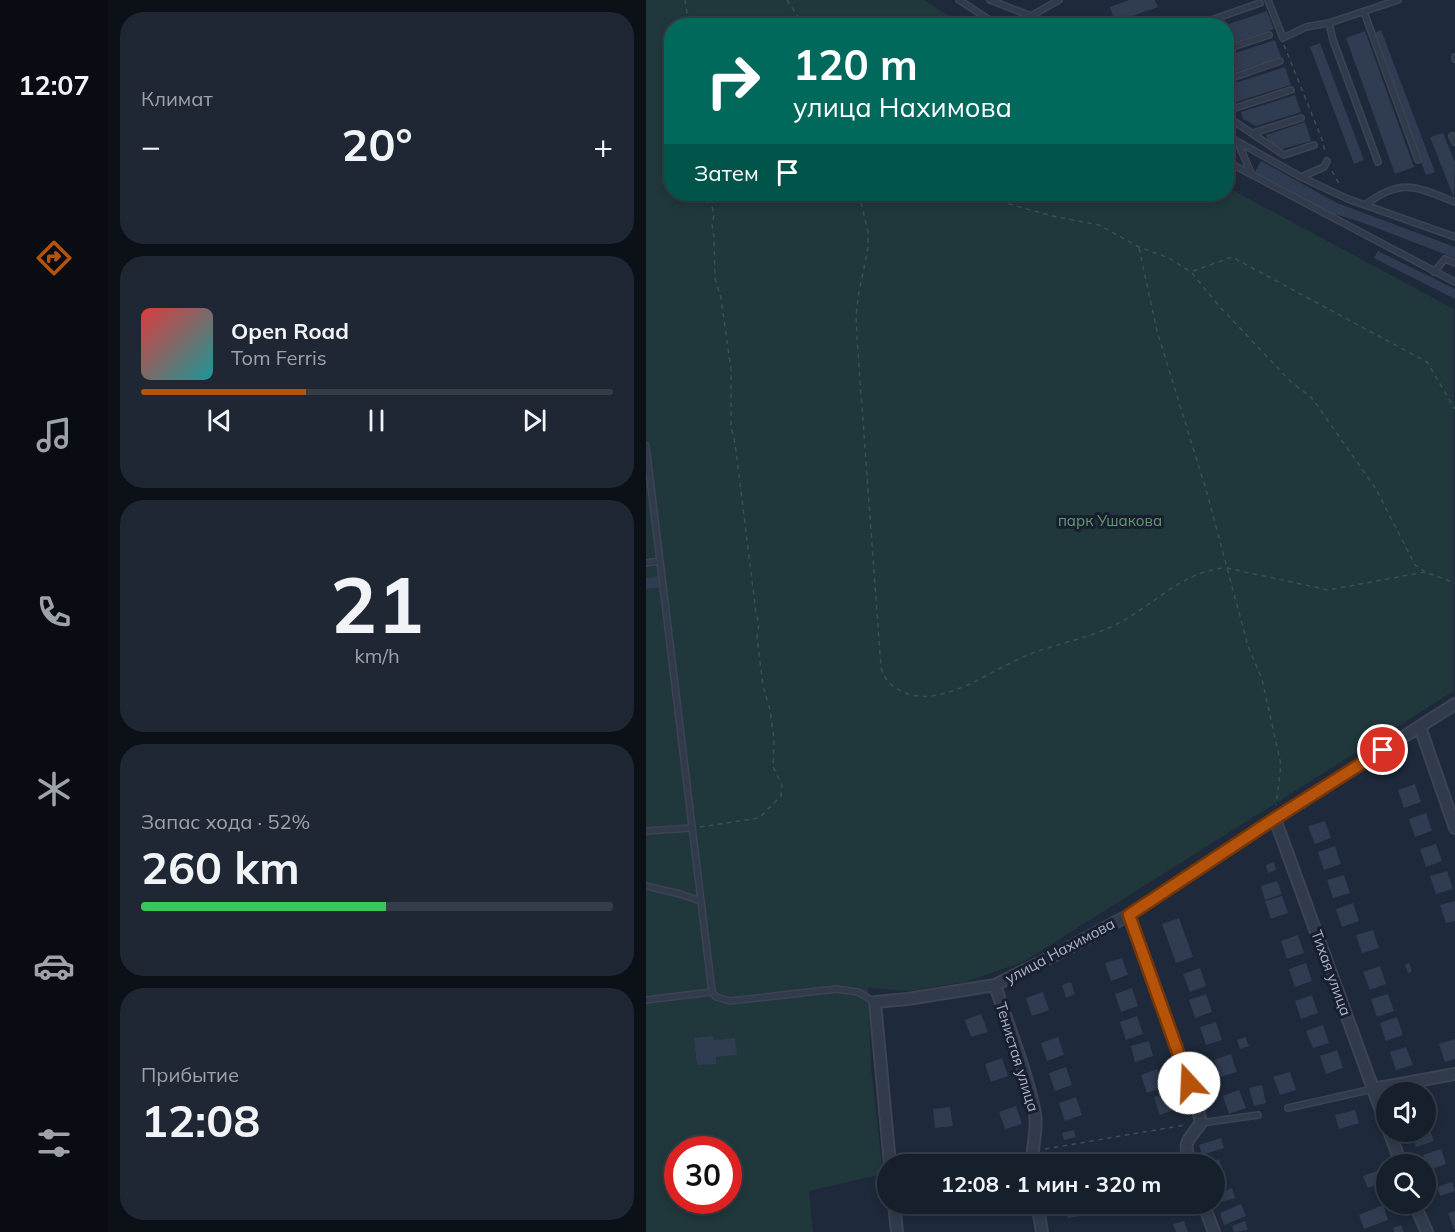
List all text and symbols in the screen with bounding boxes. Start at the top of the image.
text: 120 m [793,38,918,91]
icon: right [694,42,772,120]
text: 12:07 [18,68,90,102]
text: Климат [141,86,213,111]
text: улица Нахимова [793,90,1012,124]
text: 20° [341,116,413,172]
text: − [141,125,161,166]
text: + [593,125,613,166]
icon: arrive [771,156,804,189]
text: Затем [694,159,759,187]
icon: directions [33,237,75,279]
text: Open Road [231,317,349,345]
text: Tom Ferris [231,345,327,370]
icon: previous [203,404,236,437]
icon: pause [360,404,393,437]
icon: next [518,404,551,437]
icon: music [33,414,75,456]
park label: парк Ушакова [1058,511,1162,530]
text: 21 [330,555,424,653]
icon: phone [33,591,75,633]
text: km/h [354,643,400,668]
pin [1357,724,1408,775]
icon: arrive [1366,733,1399,766]
icon: climate [33,768,75,810]
text: Запас хода · 52% [141,809,310,834]
text: 260 km [141,839,300,895]
street label: улица Нахимова [1002,914,1118,988]
street label: Тихая улица [1307,927,1356,1018]
icon: car [33,945,75,987]
street label: Тенистая улица [992,1000,1043,1114]
position arrow [1157,1051,1221,1115]
text: Прибытие [141,1062,239,1087]
map controls [1376,1082,1436,1214]
button: sound [1376,1082,1436,1142]
text: 12:08 [141,1092,260,1148]
icon: filters [33,1122,75,1164]
speed limit sign: 30 [664,1136,742,1214]
button: search [1376,1154,1436,1214]
text: 12:08 · 1 мин · 320 m [941,1170,1161,1198]

